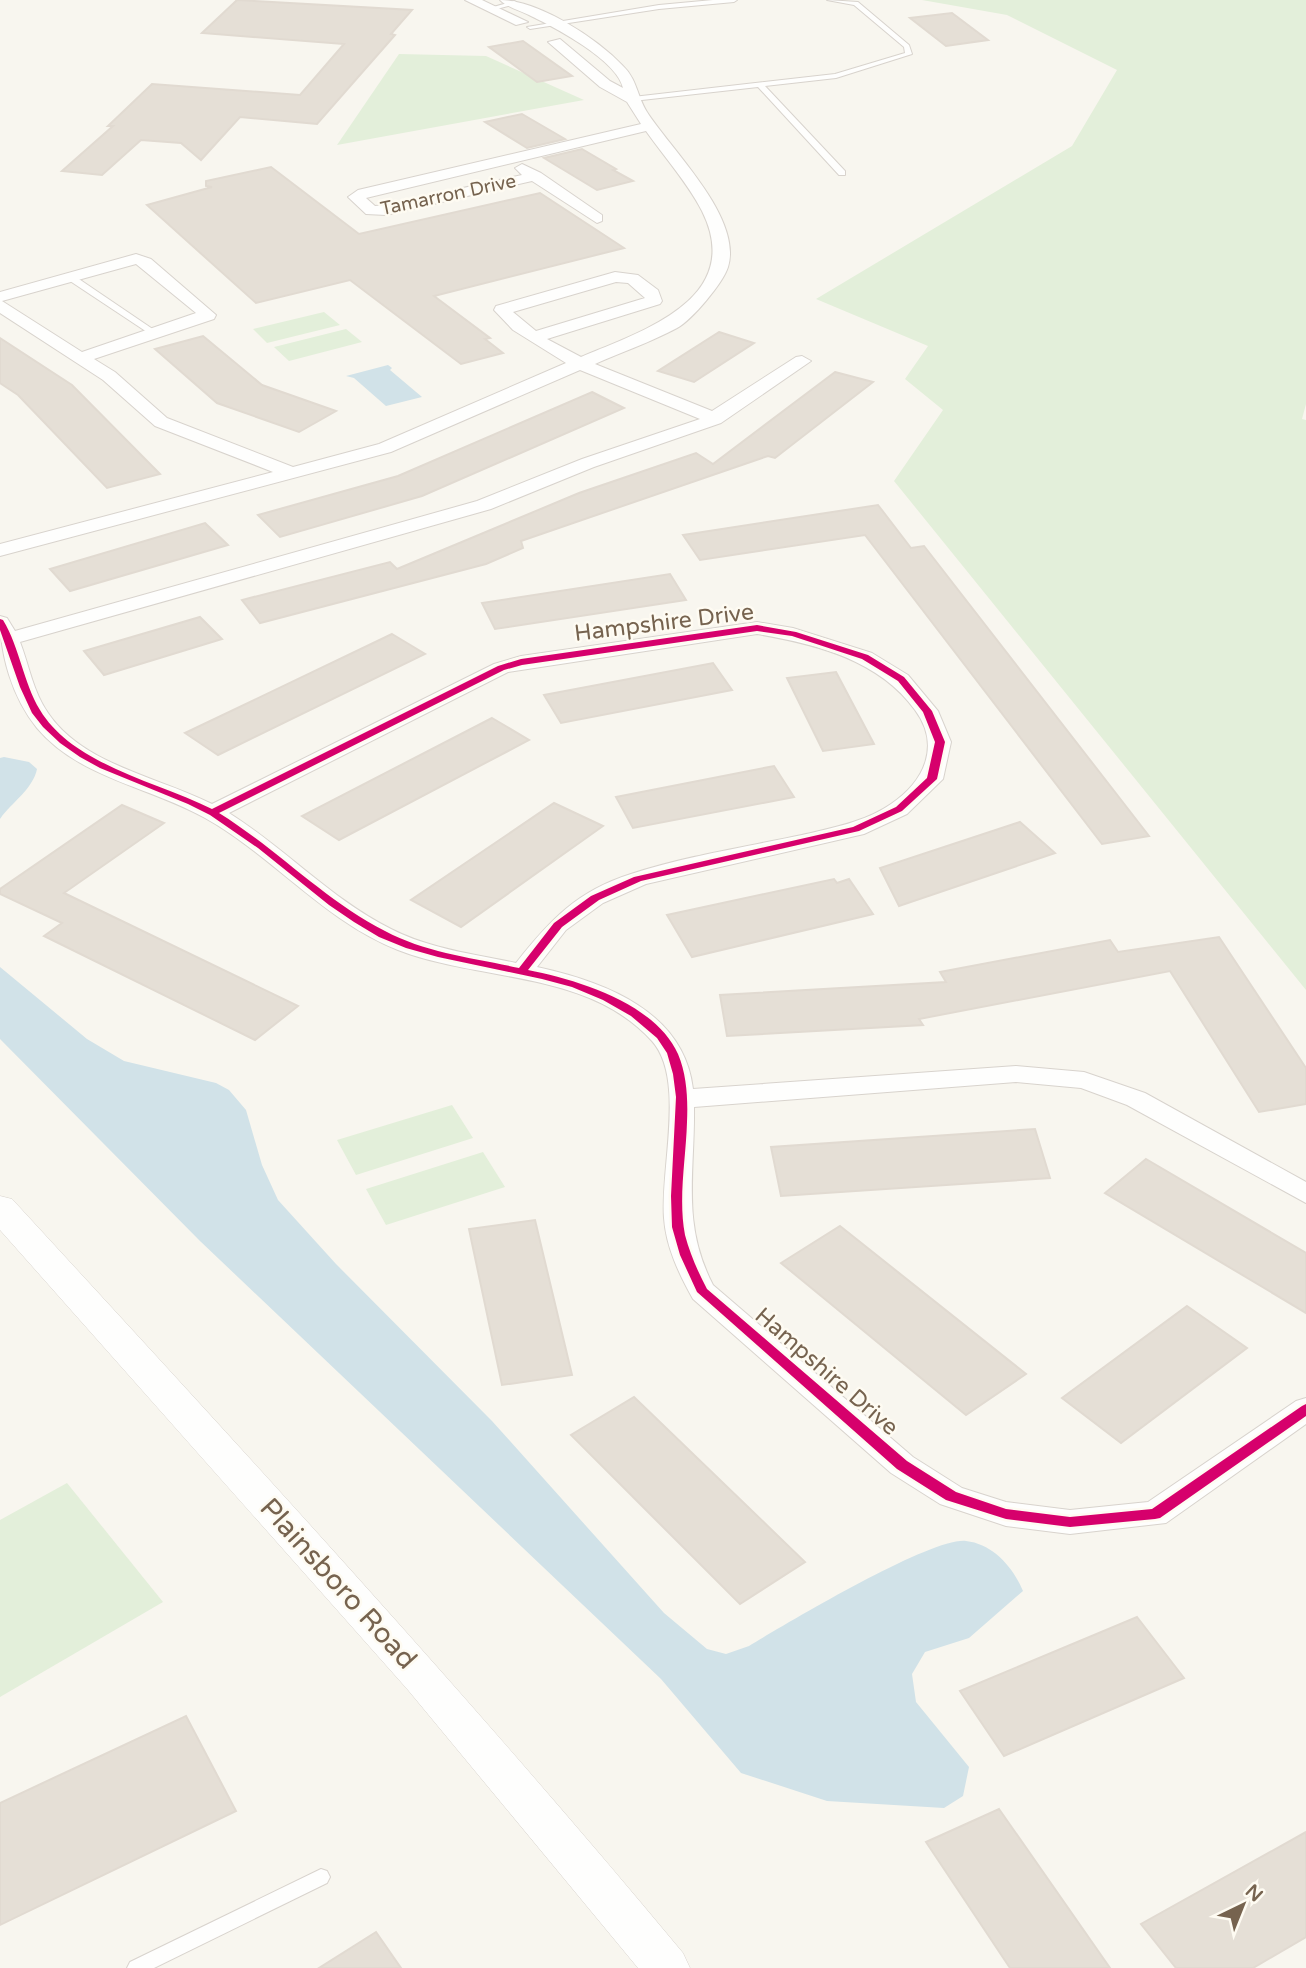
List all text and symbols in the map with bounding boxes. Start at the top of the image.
street label: Tamarron Drive [378,170,518,220]
street label: Hampshire Drive [573,598,756,648]
street label: Hampshire Drive [749,1302,904,1442]
street label: Plainsboro Road [253,1491,424,1676]
north arrow [1208,1870,1278,1940]
text: N [1241,1880,1267,1907]

